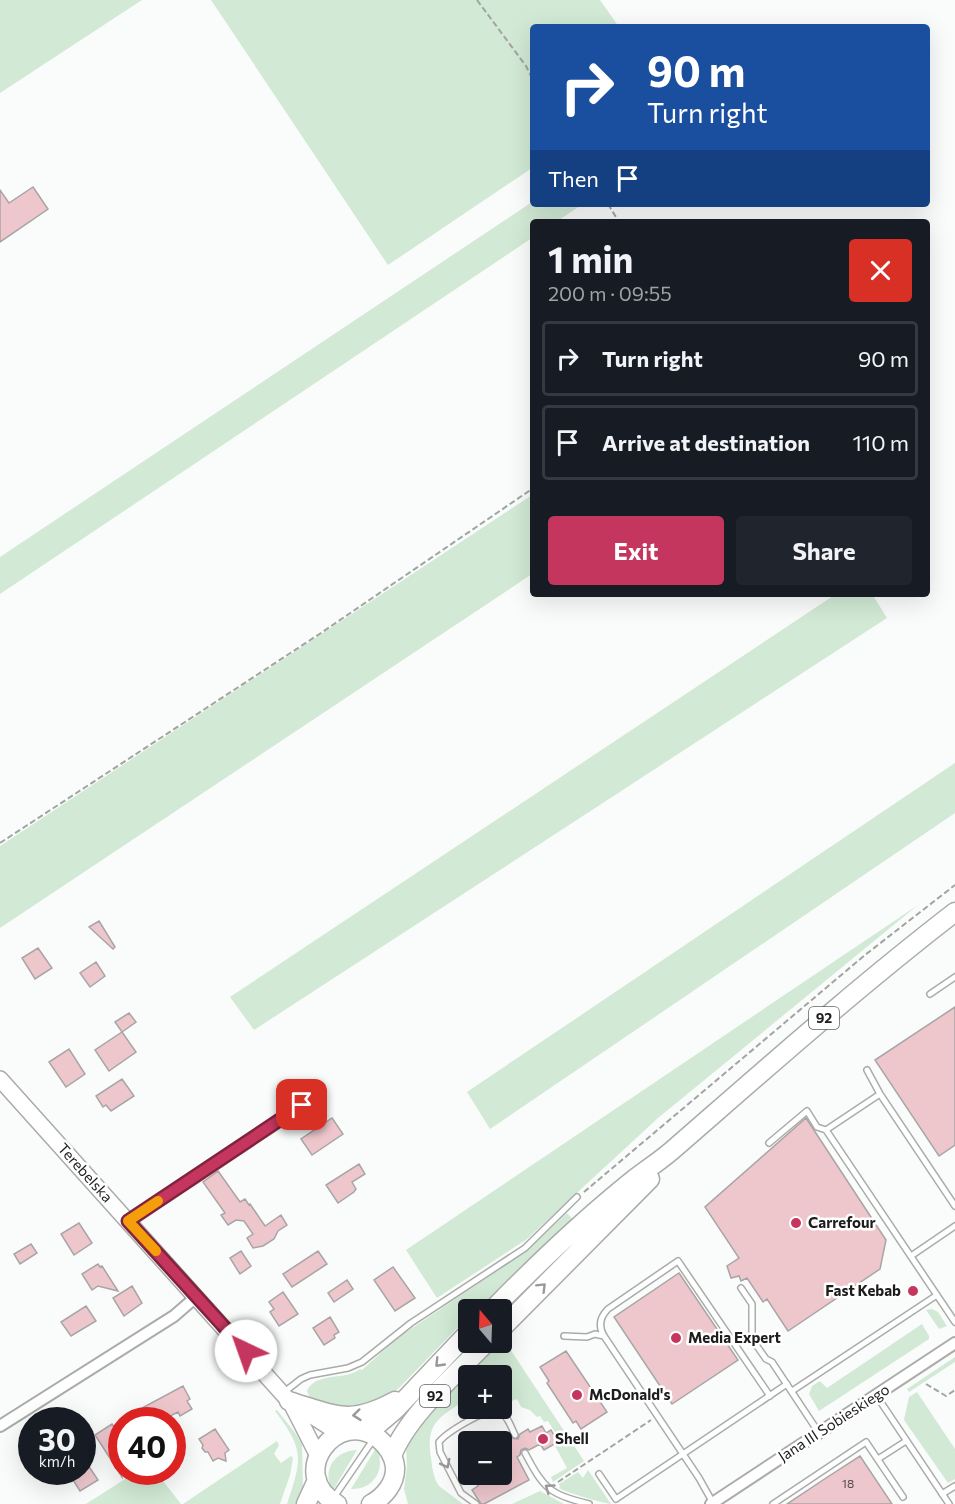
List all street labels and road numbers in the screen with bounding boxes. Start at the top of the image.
road number: 92 [809,1007,839,1029]
street label: Terebelska [54,1139,117,1206]
street label: Jana III Sobieskiego [774,1379,892,1465]
road number: 92 [420,1385,450,1407]

